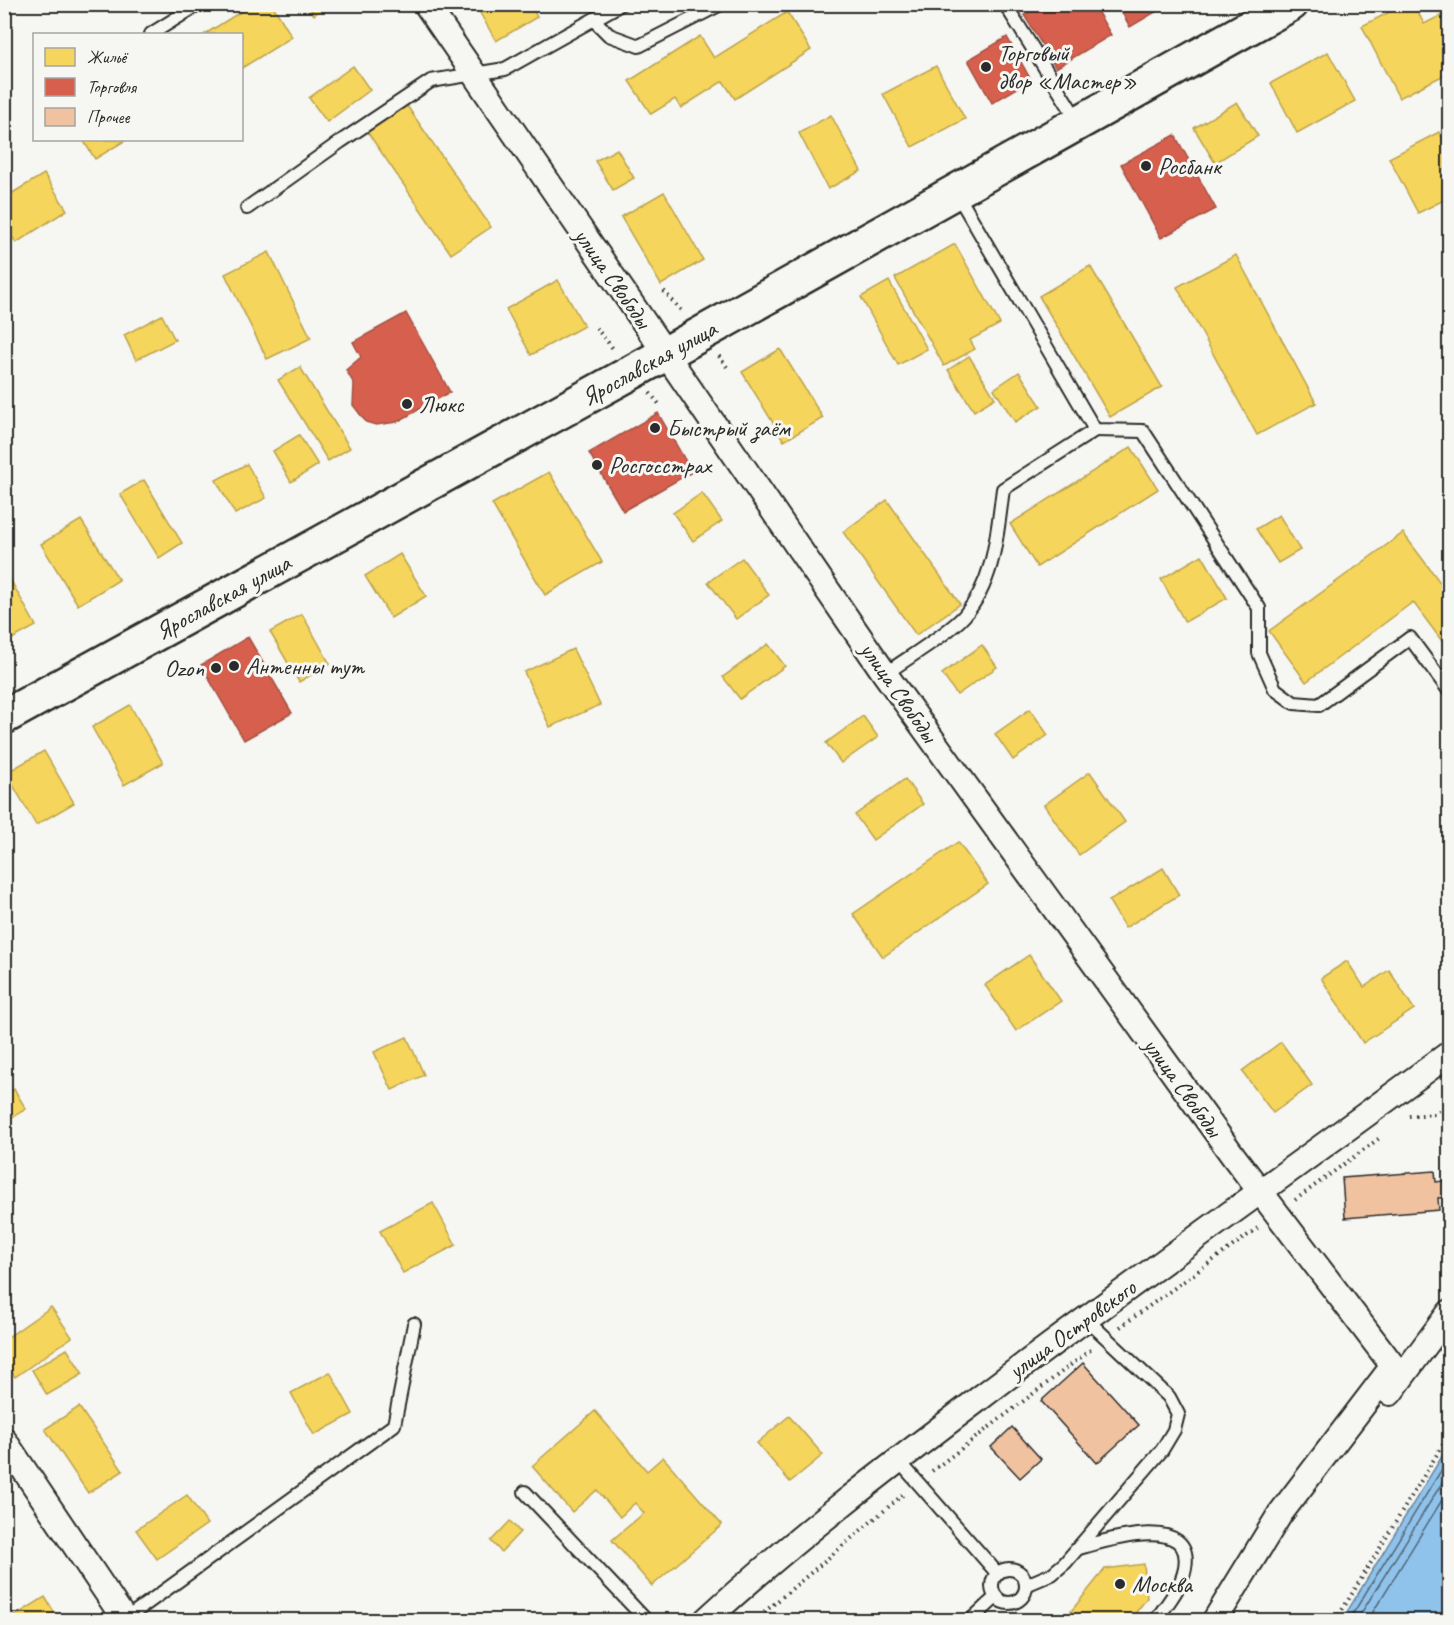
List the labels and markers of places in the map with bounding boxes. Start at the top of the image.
place label: Торговый двор «Мастер» [998,38,1137,96]
marker: Торговый двор «Мастер» [979,60,993,74]
place label: Росбанк [1158,151,1223,181]
marker: Росбанк [1139,159,1153,173]
place label: Люкс [419,389,465,419]
marker: Люкс [400,397,414,411]
place label: Быстрый заём [667,413,791,444]
marker: Быстрый заём [648,421,662,435]
place label: Росгосстрах [609,450,713,480]
marker: Росгосстрах [590,458,604,472]
place label: Антенны тут [246,651,365,681]
place label: Ozon [165,653,204,683]
marker: Антенны тут [227,659,241,673]
marker: Ozon [209,661,223,675]
place label: Москва [1132,1569,1193,1599]
marker: Москва [1113,1577,1127,1591]

